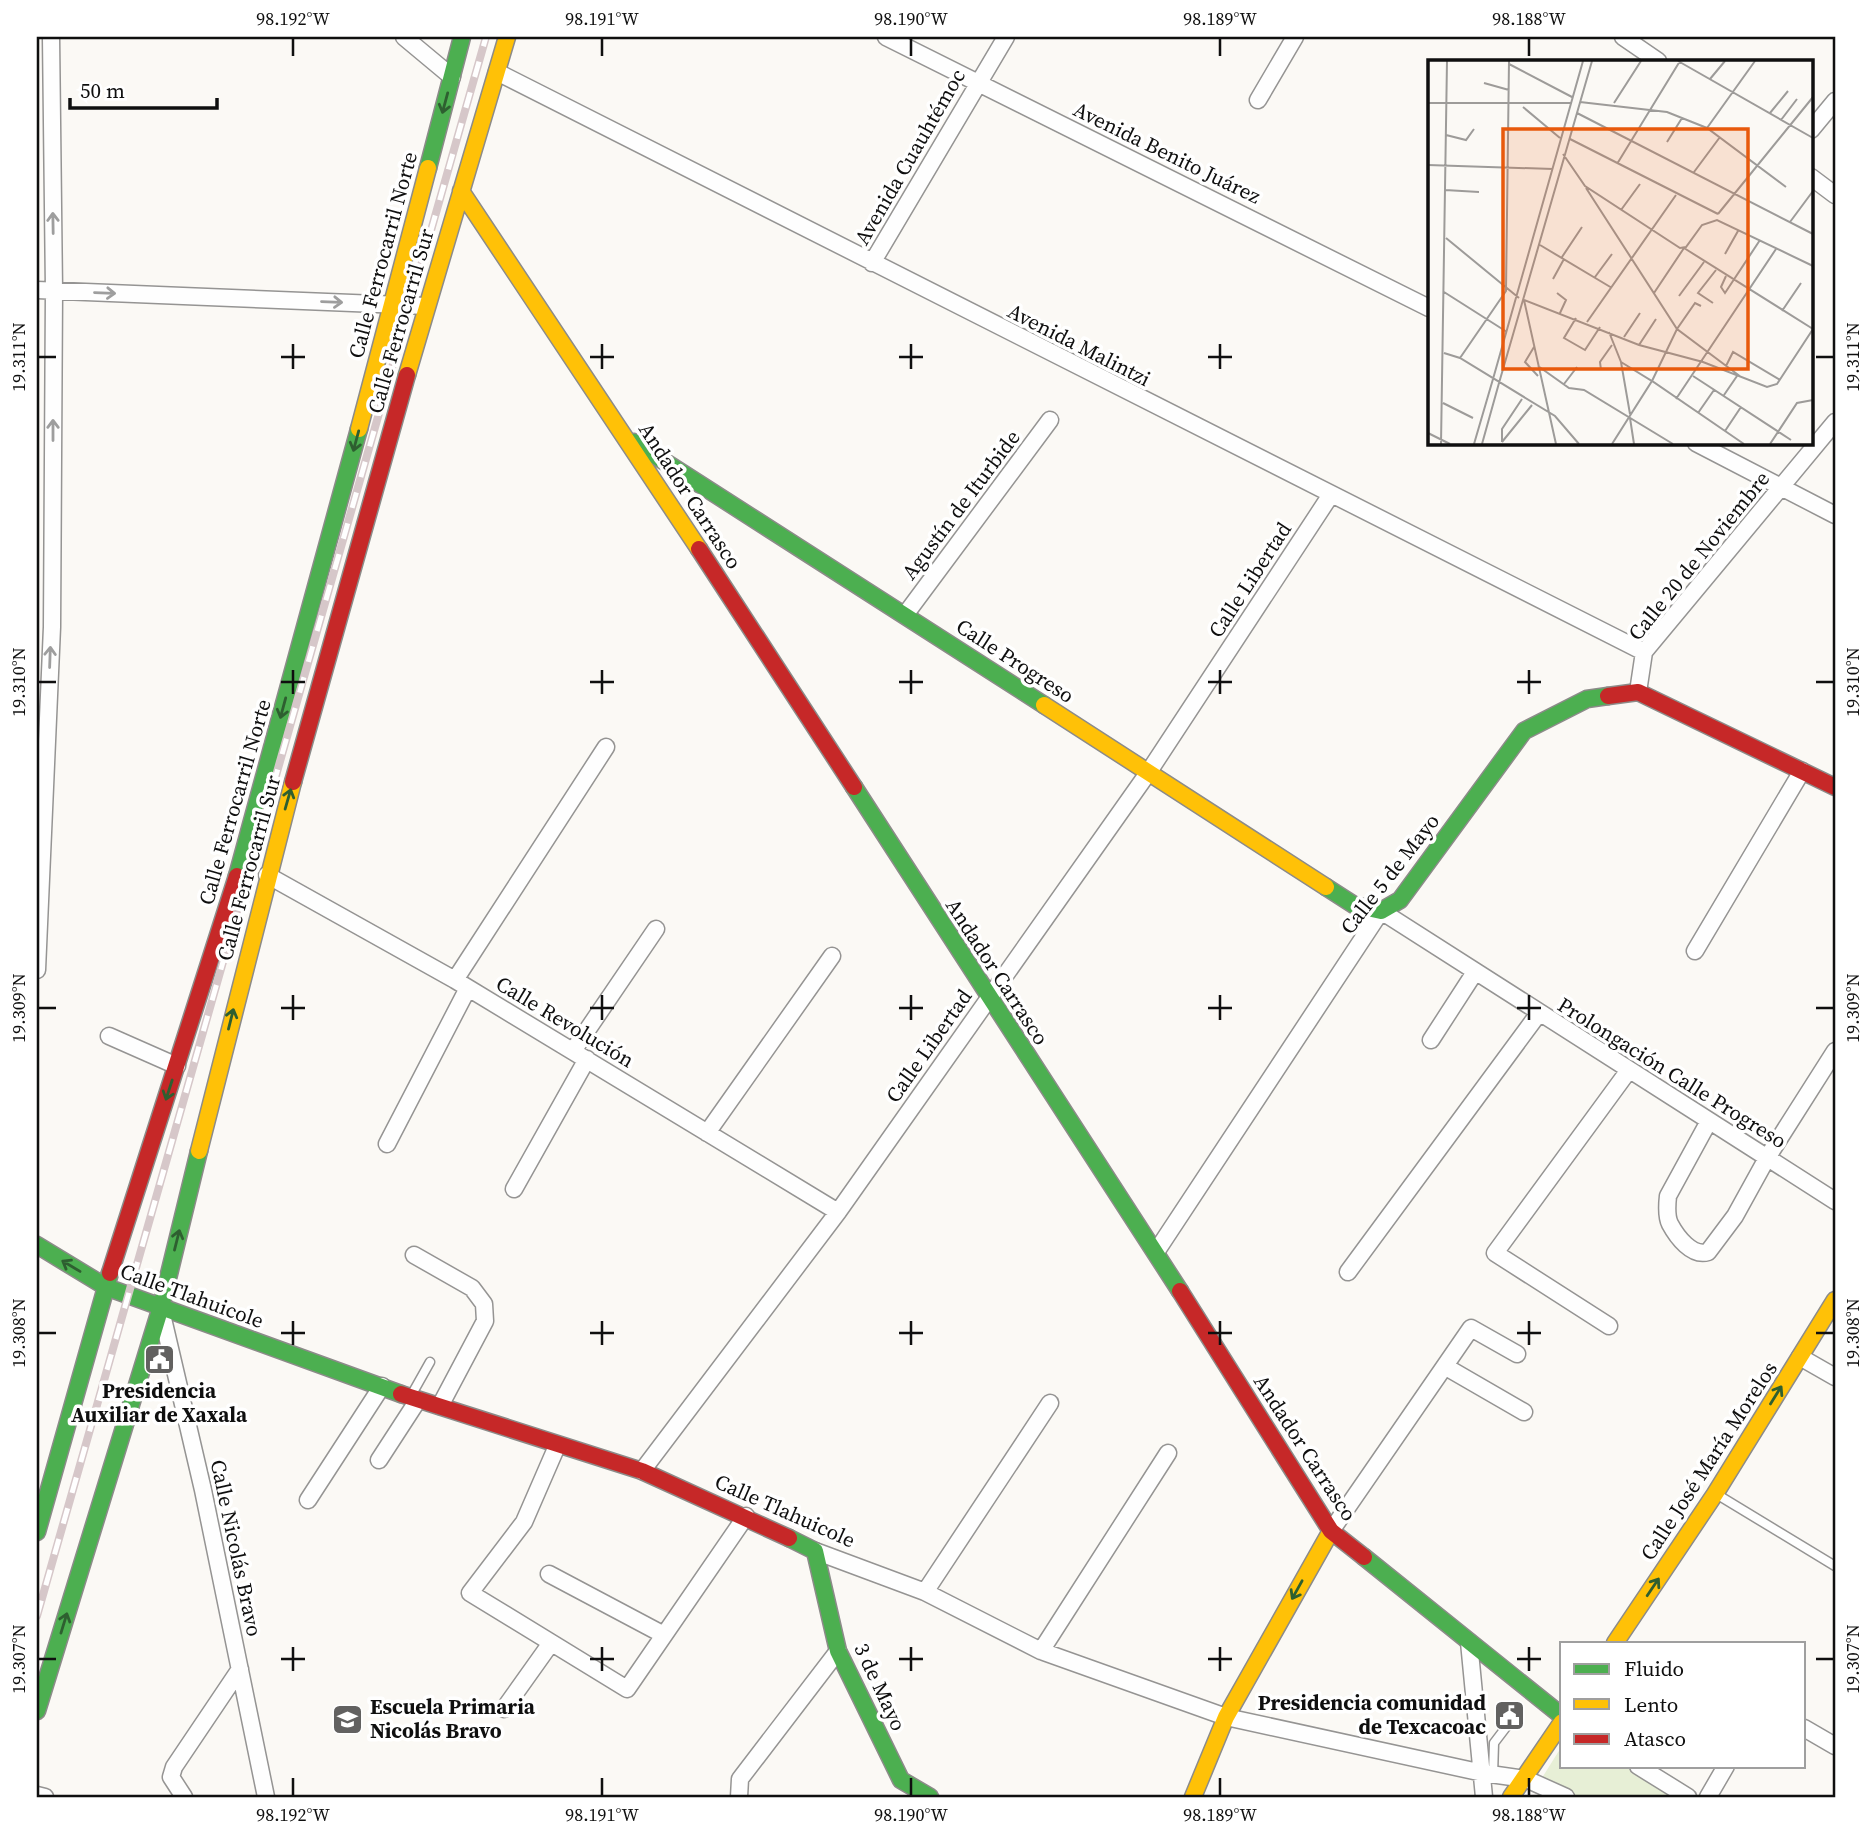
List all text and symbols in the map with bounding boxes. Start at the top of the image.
text: 98.192°W [256,6,330,31]
text: 98.191°W [565,6,639,31]
text: 98.190°W [874,6,948,31]
text: 98.189°W [1183,6,1257,31]
text: 98.188°W [1492,6,1566,31]
inset map [1428,60,1812,444]
street label: Avenida Cuauhtémoc [847,63,972,250]
scale bar [70,66,217,110]
text: 50 m [80,76,125,105]
one-way arrow [438,91,451,114]
street label: Avenida Benito Juárez [1069,95,1266,211]
street label: Calle Ferrocarril Norte [341,148,424,361]
one-way arrow [46,212,60,235]
street label: Calle Ferrocarril Sur [360,225,441,417]
one-way arrow [93,287,116,300]
one-way arrow [321,296,344,309]
street label: Avenida Malintzi [1003,296,1156,393]
text: 19.311°N [6,322,31,392]
text: 19.311°N [1840,322,1865,392]
street label: Andador Carrasco [632,417,749,575]
one-way arrow [46,418,60,441]
street label: Agustín de Iturbide [895,424,1027,586]
one-way arrow [348,430,361,452]
street label: Calle 20 de Noviembre [1621,465,1776,646]
street label: Calle Libertad [1201,516,1298,643]
street label: Calle Progreso [951,612,1080,710]
one-way arrow [44,646,57,669]
text: 19.310°N [6,647,31,717]
text: 19.310°N [1840,647,1865,717]
street label: Calle Ferrocarril Norte [191,696,278,908]
one-way arrow [276,696,289,719]
street label: Calle Ferrocarril Sur [210,772,287,964]
one-way arrow [282,788,295,811]
street label: Calle 5 de Mayo [1333,807,1446,940]
street label: Andador Carrasco [939,893,1056,1051]
street label: Calle Revolución [491,969,640,1074]
text: 19.309°N [6,973,31,1043]
text: 19.309°N [1840,973,1865,1043]
street label: Calle Libertad [879,983,978,1108]
street label: Prolongación Calle Progreso [1552,990,1792,1155]
one-way arrow [225,1008,239,1031]
one-way arrow [162,1079,174,1101]
one-way arrow [171,1229,184,1252]
street label: Calle Tlahuicole [116,1256,268,1335]
one-way arrow [62,1259,82,1273]
text: 19.308°N [6,1298,31,1368]
text: 19.308°N [1840,1298,1865,1368]
public building icon: Presidencia Auxiliar de Xaxala [142,1342,176,1376]
street label: Calle José María Morelos [1633,1356,1784,1566]
street label: Andador Carrasco [1247,1369,1364,1527]
place label: Presidencia Auxiliar de Xaxala [71,1376,248,1429]
one-way arrow [1770,1386,1784,1406]
street label: Calle Nicolás Bravo [204,1457,269,1639]
street label: Calle Tlahuicole [711,1467,860,1554]
one-way arrow [1646,1577,1660,1597]
one-way arrow [1290,1579,1303,1600]
one-way arrow [59,1612,71,1634]
text: 19.307°N [6,1624,31,1694]
text: 19.307°N [1840,1624,1865,1694]
street label: 3 de Mayo [847,1638,913,1735]
legend [1560,1642,1806,1768]
text: Fluido [1624,1654,1684,1683]
place label: Presidencia comunidad de Texcacoac [1258,1688,1487,1741]
text: Lento [1624,1690,1678,1719]
place label: Escuela Primaria Nicolás Bravo [370,1692,536,1745]
public building icon: Presidencia comunidad de Texcacoac [1492,1698,1526,1732]
school or university icon: Escuela Primaria Nicolás Bravo [330,1702,364,1736]
text: Atasco [1624,1724,1686,1753]
text: 98.192°W [256,1802,330,1827]
text: 98.191°W [565,1802,639,1827]
text: 98.190°W [874,1802,948,1827]
text: 98.189°W [1183,1802,1257,1827]
text: 98.188°W [1492,1802,1566,1827]

